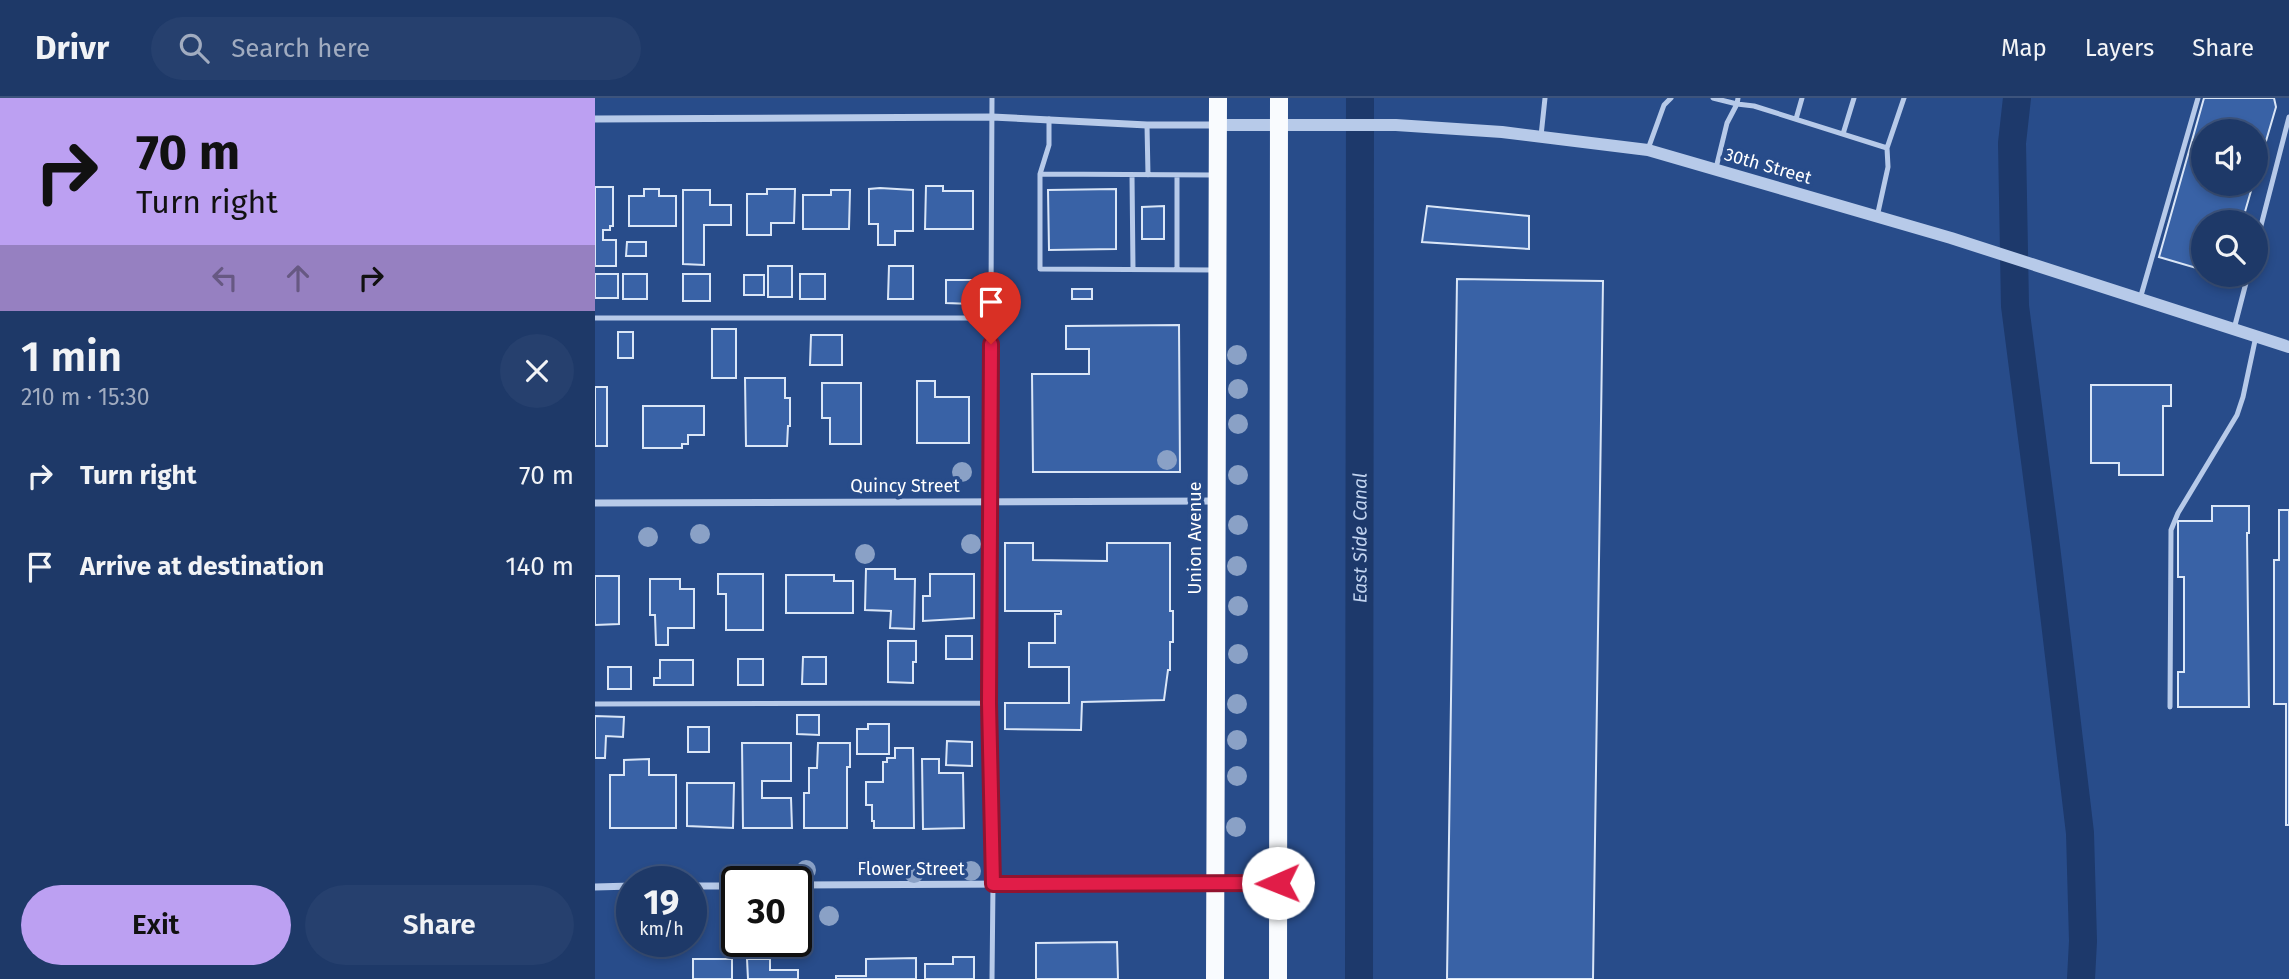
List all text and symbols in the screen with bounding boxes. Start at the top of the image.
search box [151,17,641,80]
text: Drivr [35,28,109,68]
icon: search [175,29,213,67]
text: Search here [231,33,370,64]
text: Map [2001,34,2047,62]
text: Layers [2085,34,2154,62]
text: Share [2192,34,2254,62]
map controls [2191,119,2268,287]
button: sound [2191,119,2268,196]
text: 70 m [136,123,240,182]
icon: right [21,126,112,217]
street label: 30th Street [1722,143,1815,189]
text: Turn right [136,183,278,221]
button: search [2191,210,2268,287]
icon: left [206,259,244,297]
icon: ahead [279,259,317,297]
icon: right [352,259,390,297]
pin [961,272,1021,344]
icon: arrive [972,283,1010,321]
text: 1 min [21,332,122,382]
button: close [500,334,574,408]
text: 210 m · 15:30 [21,383,150,411]
icon: right [21,457,59,495]
text: Turn right [80,460,197,491]
text: 70 m [519,460,574,491]
water label: East Side Canal [1348,473,1371,603]
street label: Quincy Street [850,475,960,497]
street label: Union Avenue [1184,481,1206,595]
icon: arrive [21,548,59,586]
text: Arrive at destination [80,551,324,582]
text: 140 m [505,551,574,582]
position arrow [1241,846,1315,920]
street label: Flower Street [857,858,965,880]
speed limit sign: 30 [721,866,812,957]
text: 19 [644,881,679,923]
button: Exit [21,885,291,965]
button: Share [305,885,574,965]
text: km/h [639,918,684,940]

